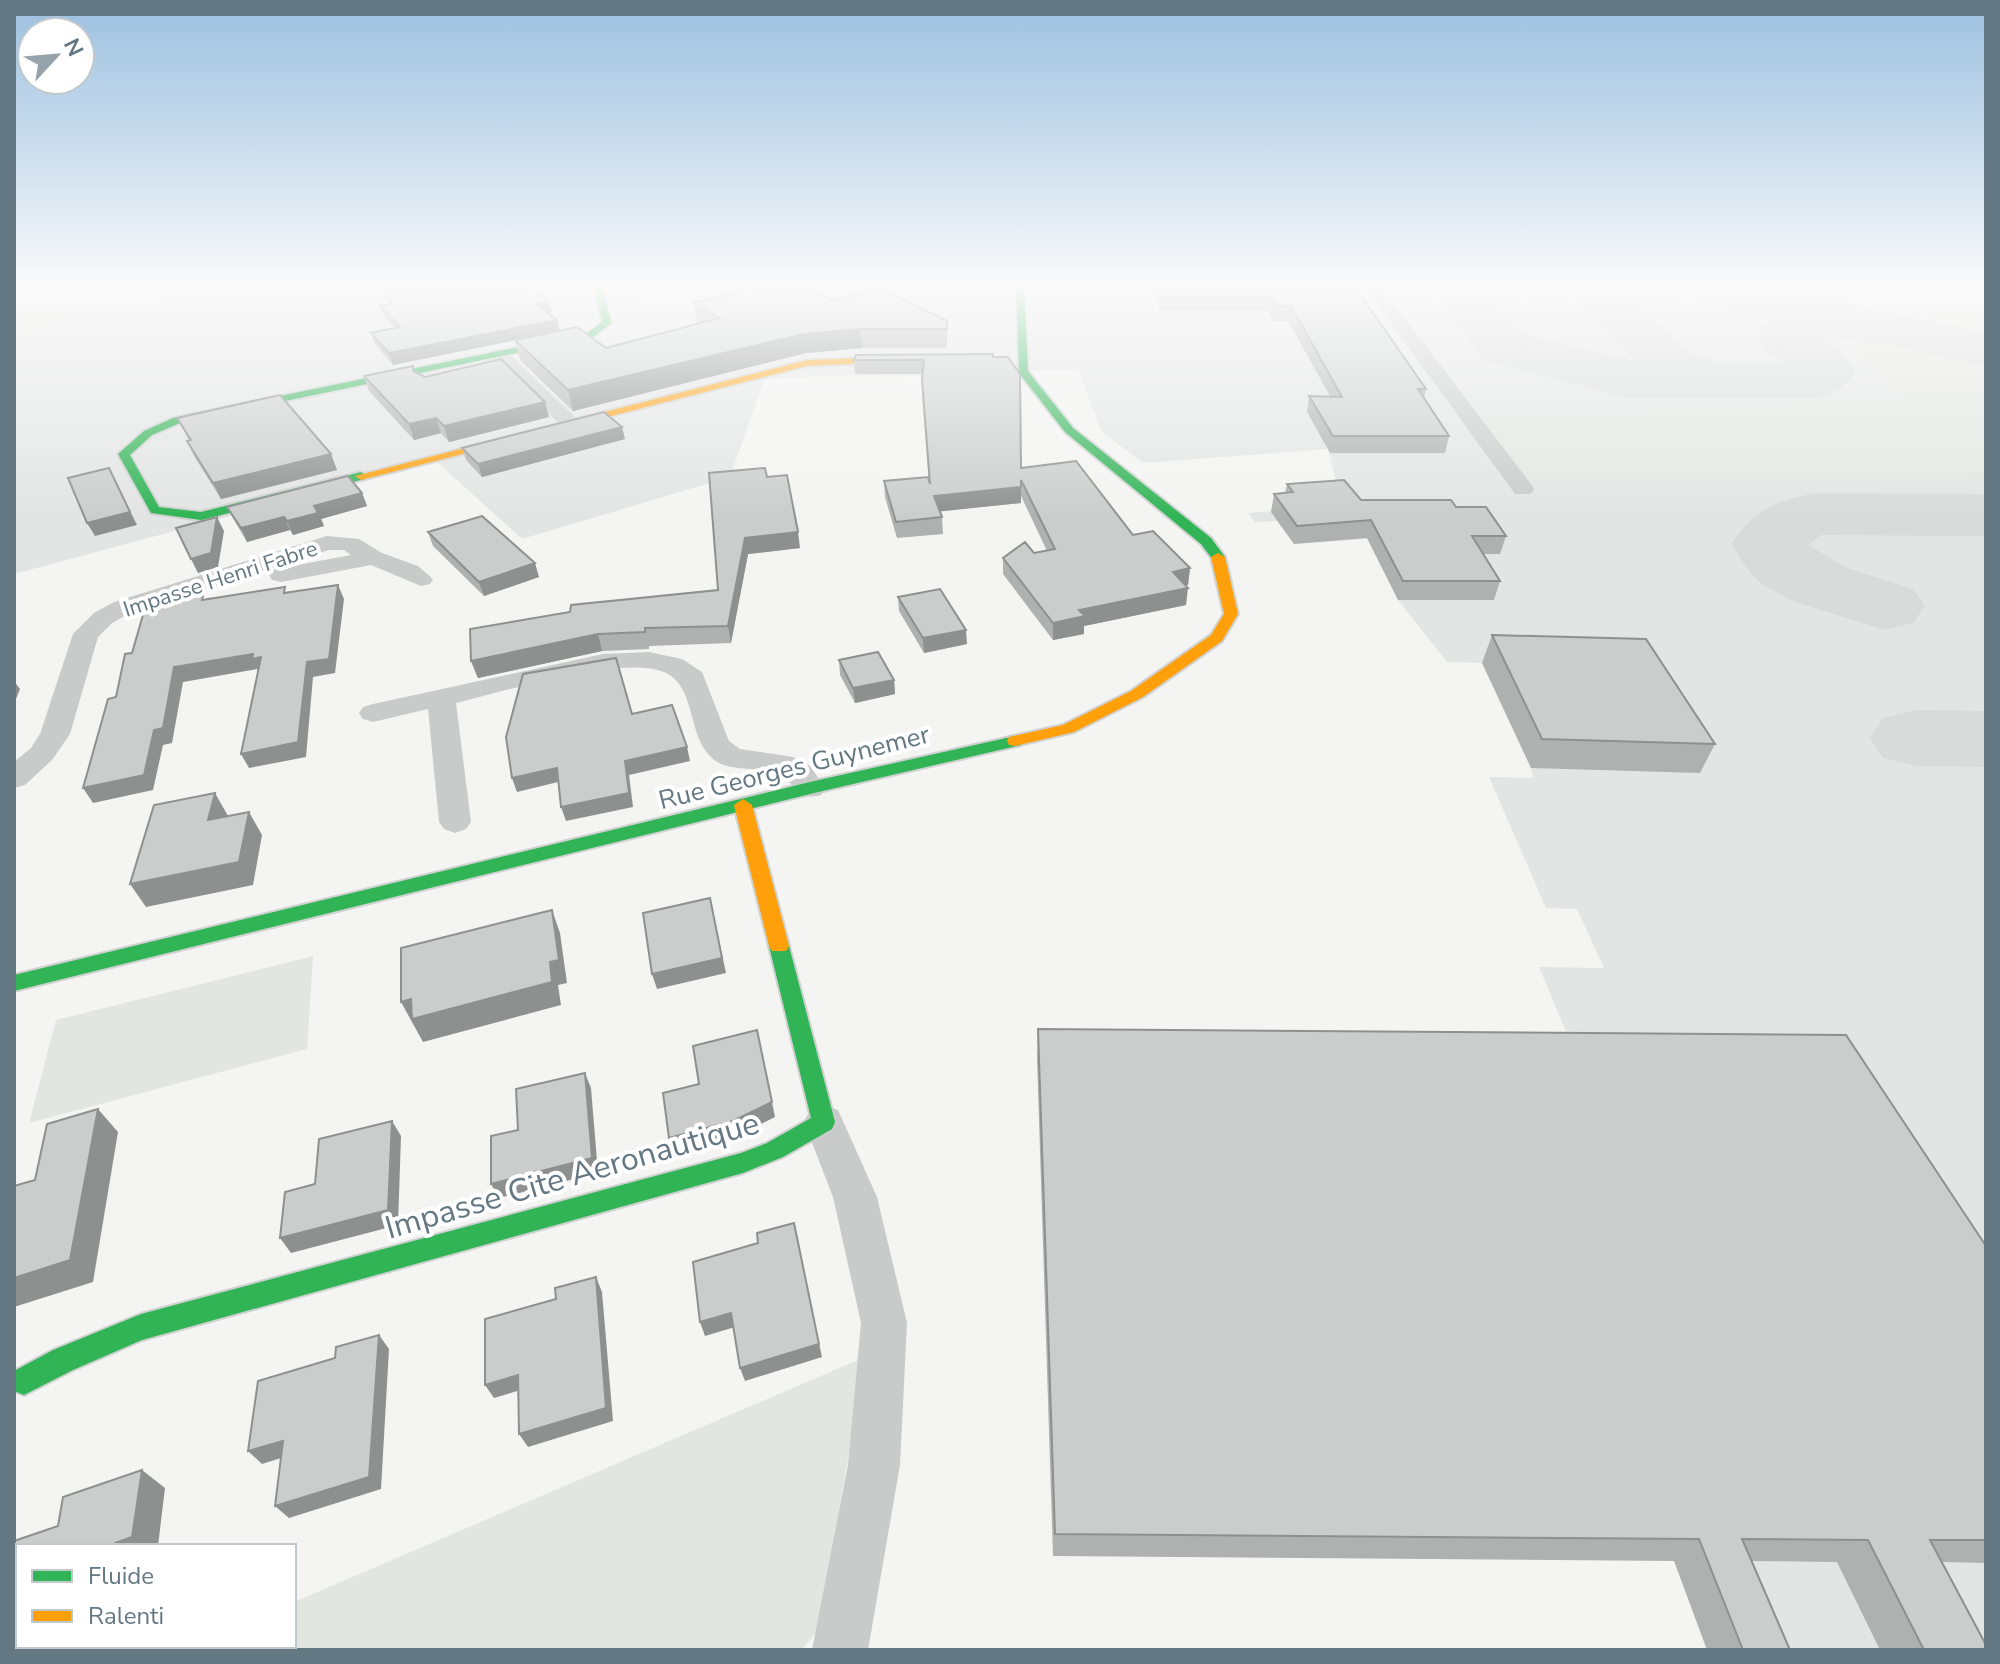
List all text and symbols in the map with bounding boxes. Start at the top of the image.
north arrow [16,16,96,96]
text: N [56,34,90,62]
street label: Impasse Henri Fabre [119,533,321,625]
street label: Rue Georges Guynemer [655,717,934,818]
street label: Impasse Cite Aeronautique [380,1101,764,1249]
legend [16,1544,296,1648]
text: Fluide [88,1560,154,1592]
text: Ralenti [88,1600,164,1632]

